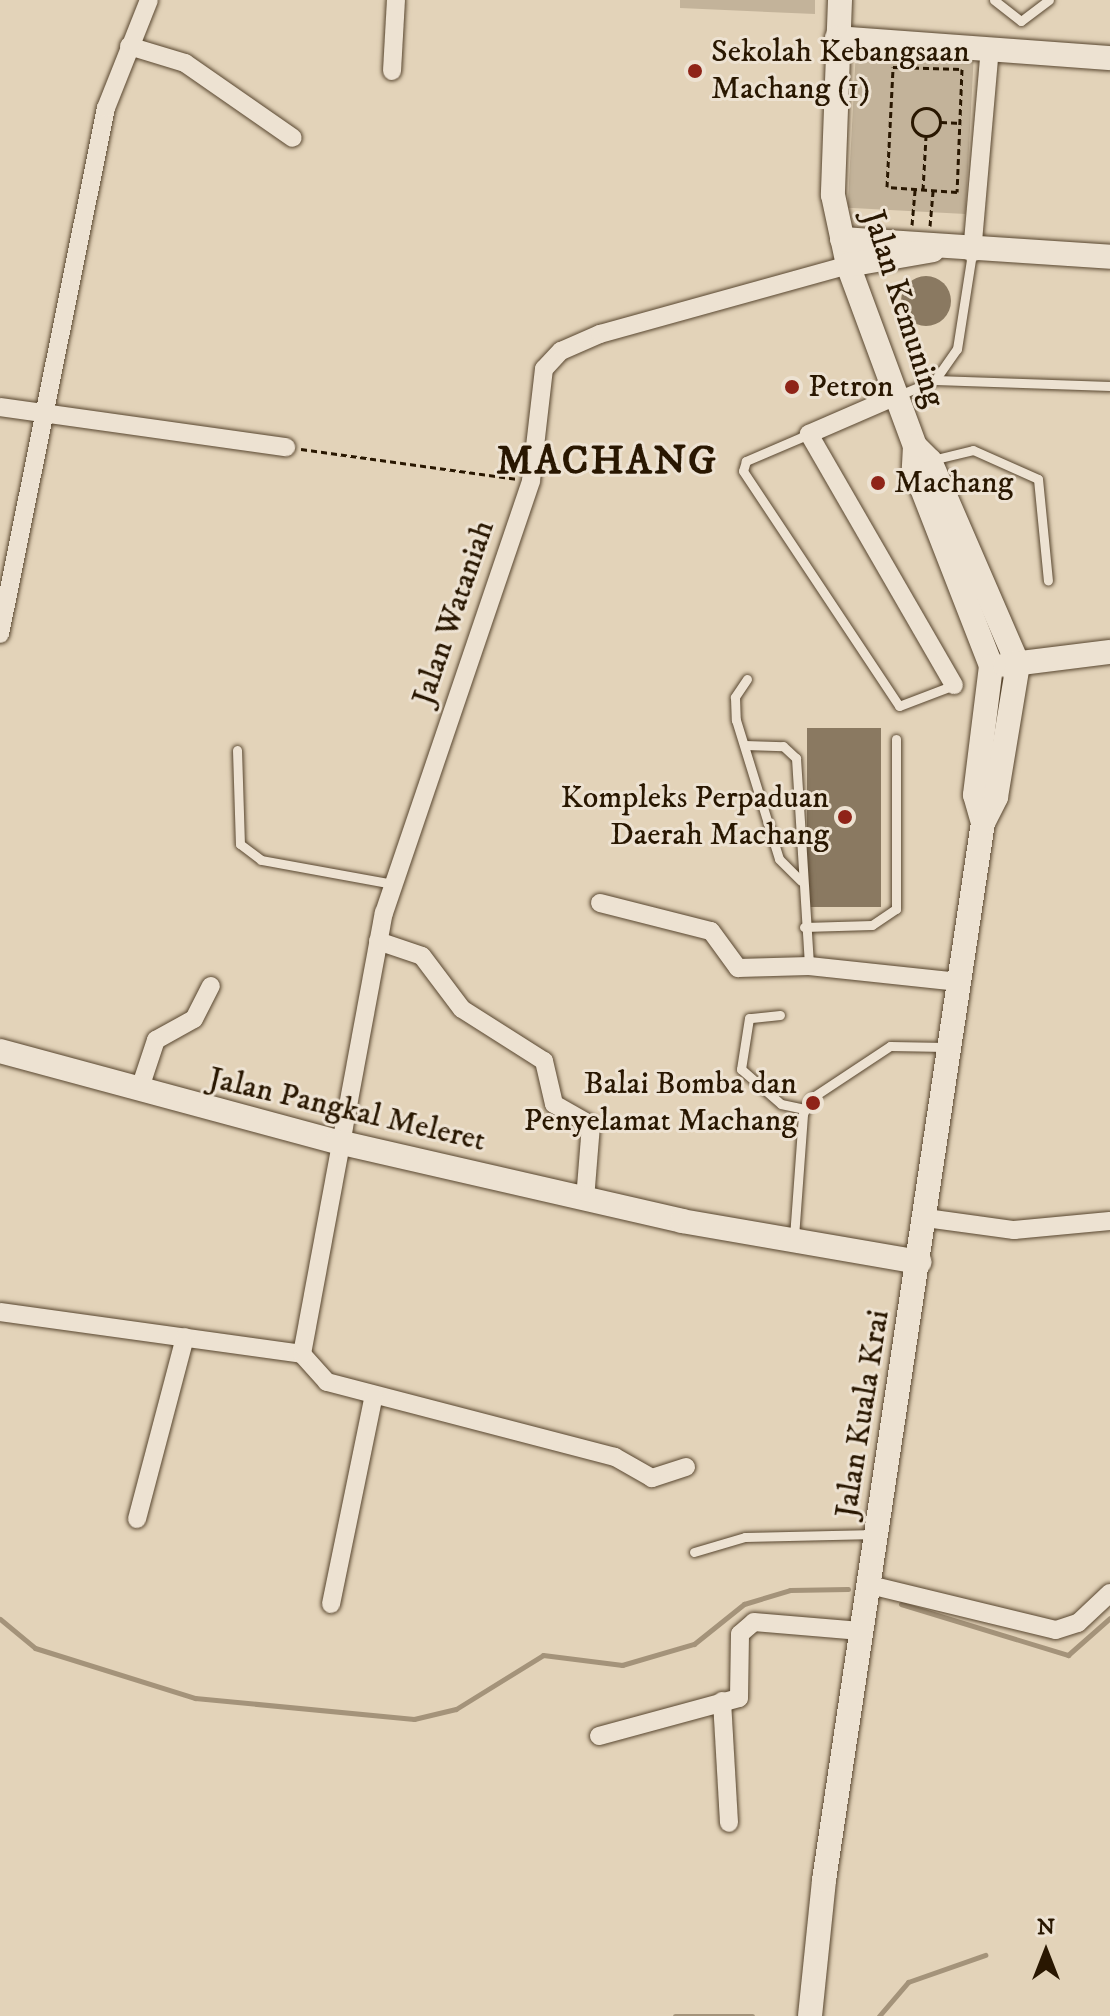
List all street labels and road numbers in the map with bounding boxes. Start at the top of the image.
street label: Jalan Kemuning [853,206,953,412]
street label: Jalan Wataniah [404,516,504,710]
street label: Jalan Pangkal Meleret [205,1059,489,1161]
street label: Jalan Kuala Krai [828,1307,898,1521]

